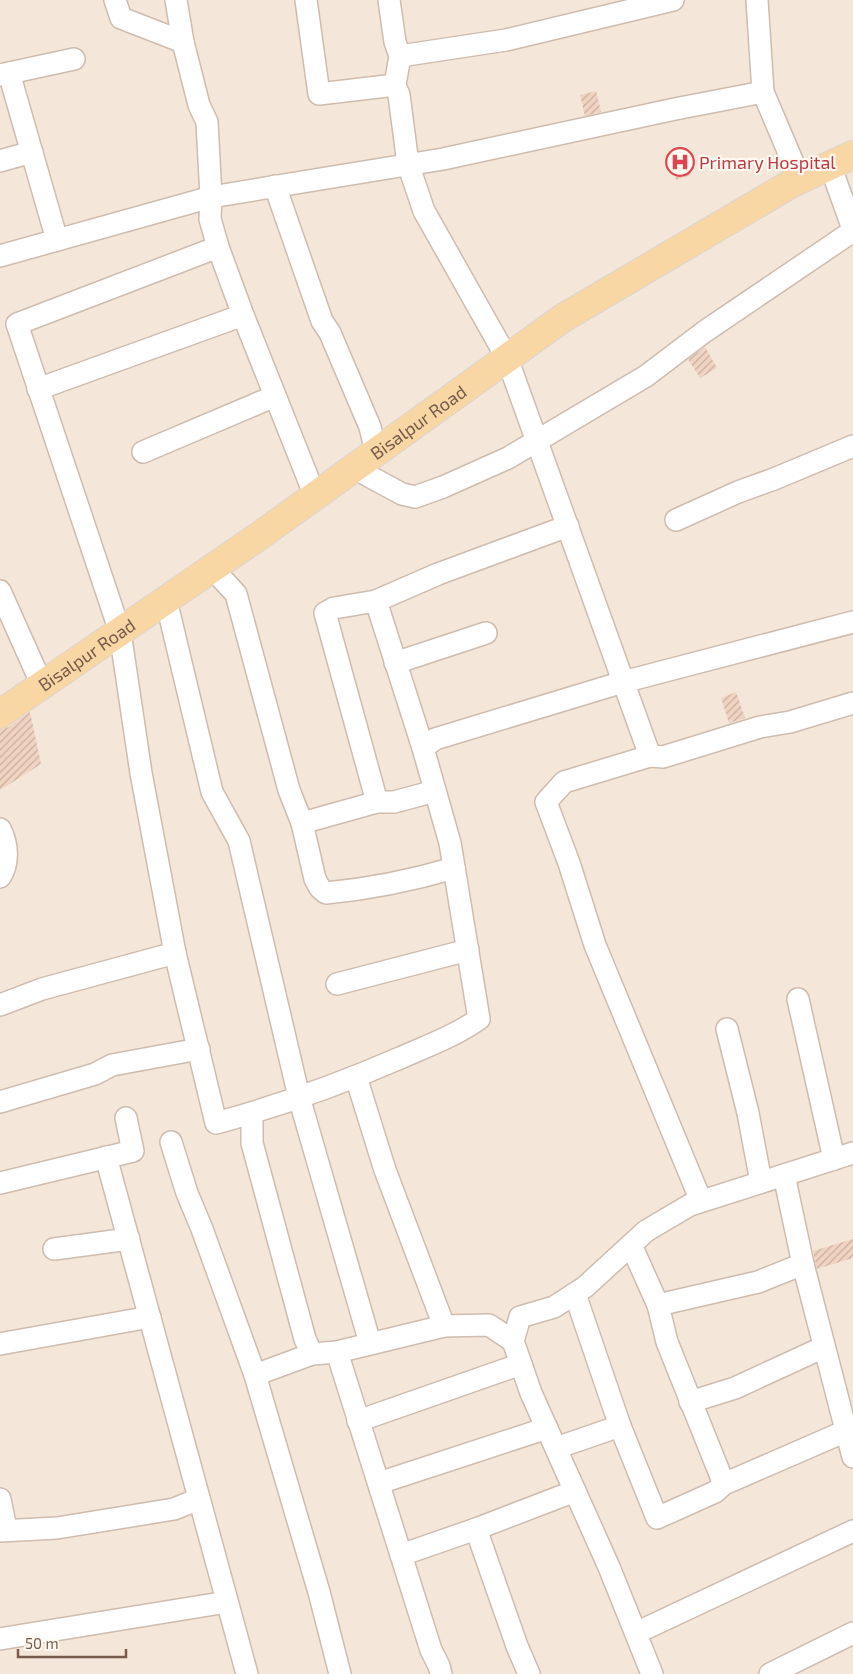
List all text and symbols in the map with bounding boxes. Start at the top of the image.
hospital icon: Primary Hospital [665,147,695,177]
place label: Primary Hospital [699,151,836,173]
street label: Bisalpur Road [366,380,470,464]
street label: Bisalpur Road [34,613,139,696]
scale bar [18,1626,125,1658]
text: 50 m [25,1634,59,1652]

